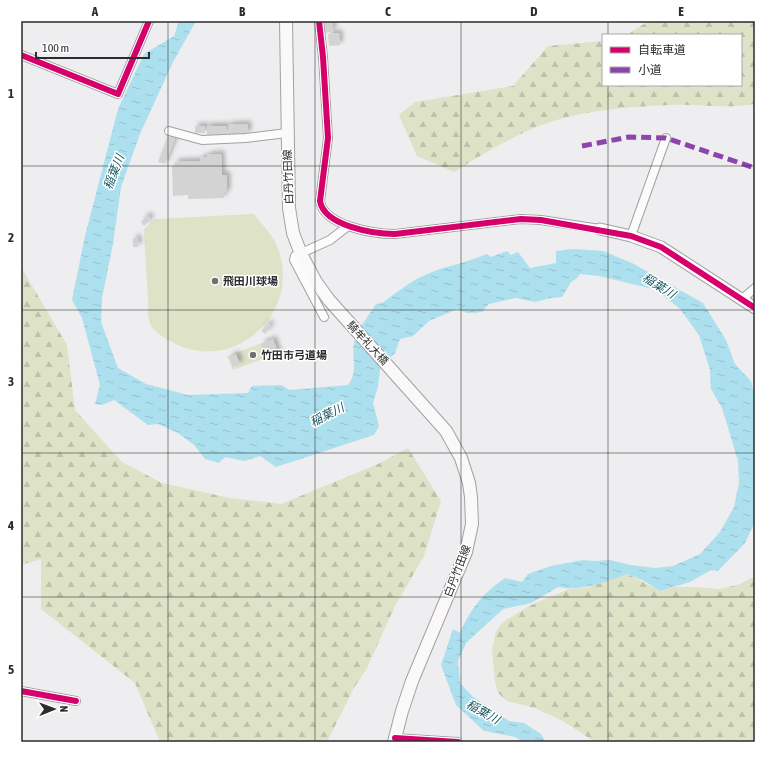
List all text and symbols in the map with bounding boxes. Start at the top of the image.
text: A [91,4,99,19]
text: B [239,4,246,19]
text: C [385,4,391,19]
text: D [530,4,538,19]
text: E [678,4,684,19]
scale bar [36,34,149,60]
legend [602,34,742,86]
text: 100 m [42,41,69,55]
text: 自転車道 [638,43,686,57]
text: 小道 [638,63,662,77]
text: 1 [8,86,14,101]
street label: 白丹竹田線 [281,149,295,205]
water label: 稲葉川 [101,151,128,191]
text: 2 [8,230,14,245]
water label: 稲葉川 [640,271,680,303]
place label: 飛田川球場 [223,275,278,287]
marker: 飛田川球場 [210,276,220,286]
street label: 騎牟礼大橋 [345,319,391,367]
place label: 竹田市弓道場 [261,349,327,361]
marker: 竹田市弓道場 [248,350,258,360]
text: 3 [8,374,14,389]
water label: 稲葉川 [308,400,348,429]
text: 4 [7,518,14,533]
street label: 白丹竹田線 [442,543,472,599]
text: 5 [8,662,14,677]
north arrow [34,689,74,729]
water label: 稲葉川 [464,697,504,728]
text: N [58,705,70,712]

